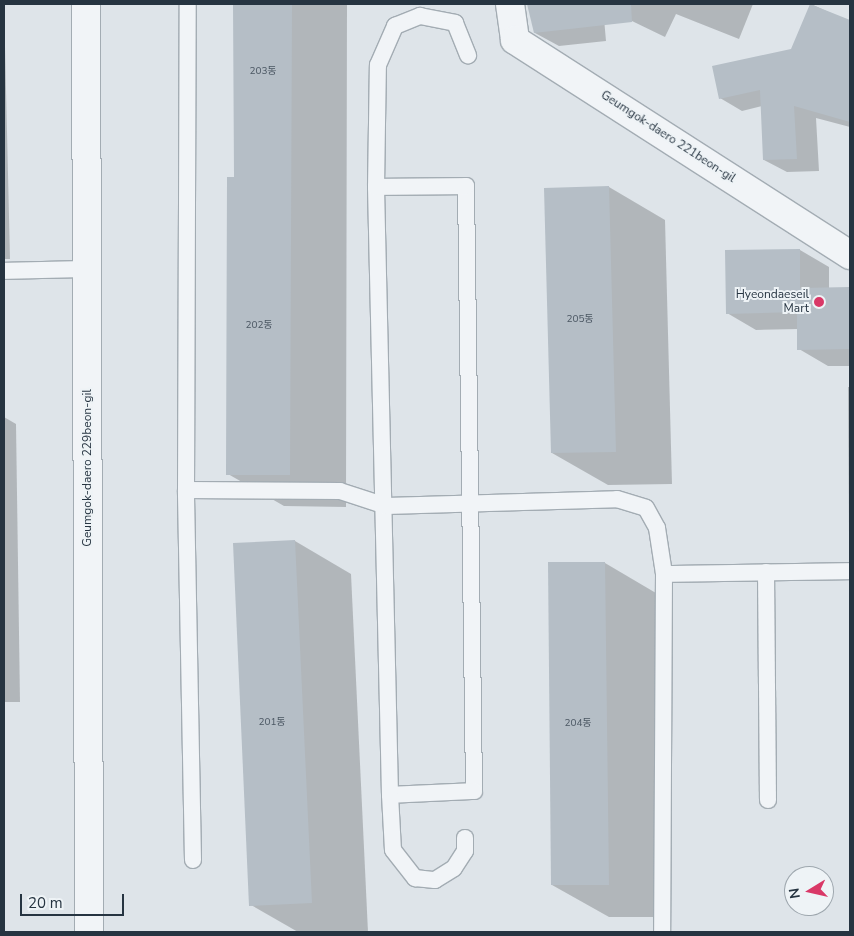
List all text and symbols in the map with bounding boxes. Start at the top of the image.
house number: 203동 [249,66,277,78]
street label: Geumgok-daero 221beon-gil [598,88,738,186]
place label: Hyeondaeseil Mart [736,288,809,316]
marker: Hyeondaeseil Mart [813,296,825,308]
house number: 205동 [566,314,594,326]
house number: 202동 [245,320,273,332]
street label: Geumgok-daero 229beon-gil [81,389,95,547]
house number: 201동 [258,717,286,729]
house number: 204동 [564,718,592,730]
north arrow [784,866,834,916]
scale bar [22,884,126,916]
text: N [784,887,805,900]
text: 20 m [28,893,63,913]

